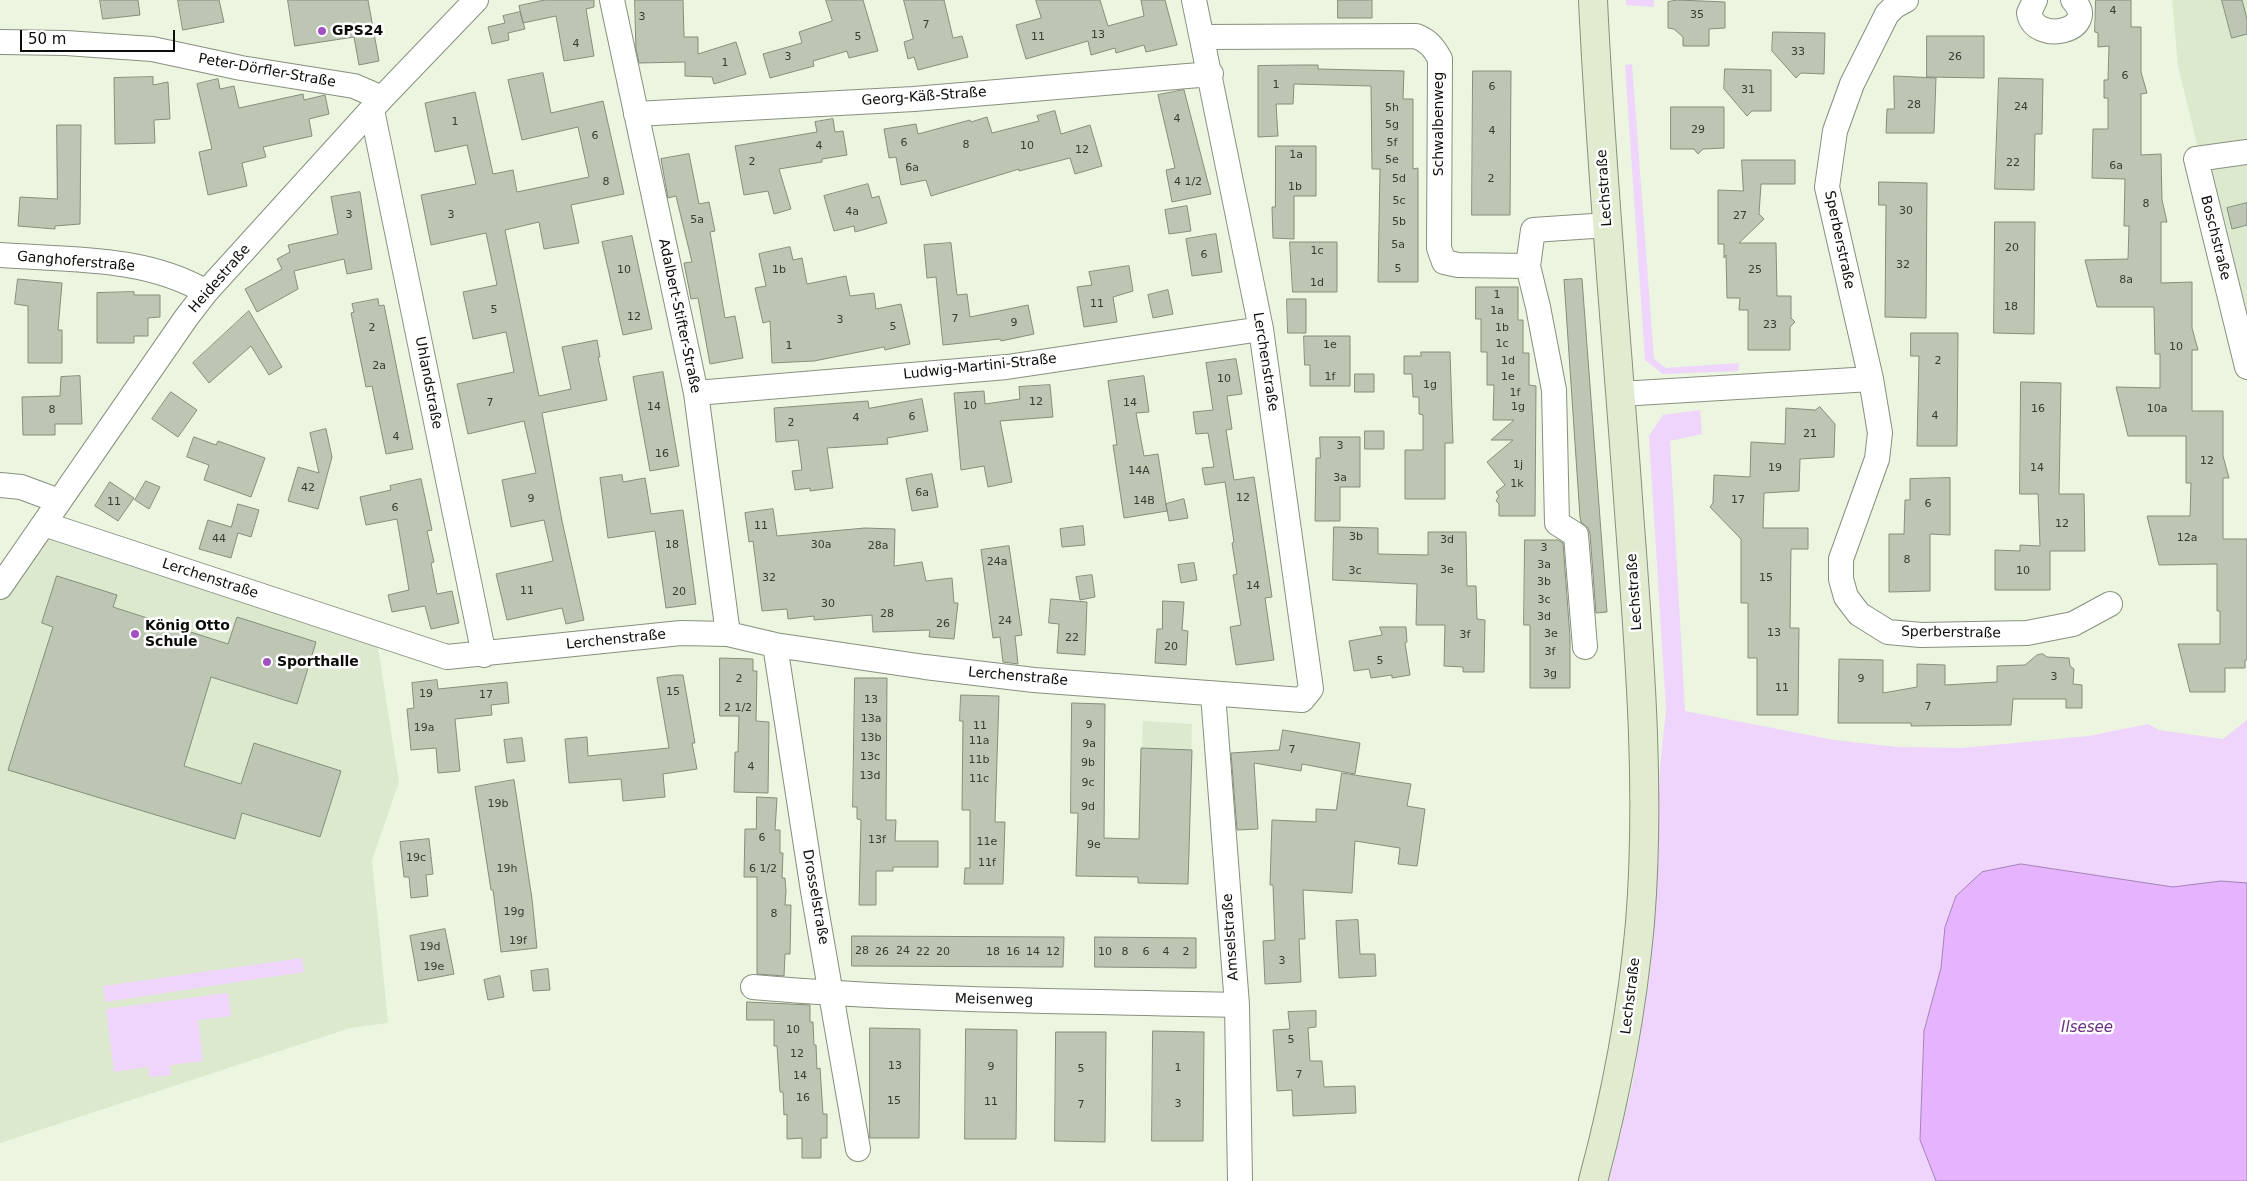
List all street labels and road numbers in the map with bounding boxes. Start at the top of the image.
street label: Peter-Dörfler-Straße [197,51,337,91]
street label: Schwalbenweg [1431,72,1447,176]
street label: Georg-Käß-Straße [861,84,987,110]
street label: Lechstraße [1594,149,1616,227]
street label: Sperberstraße [1820,189,1858,291]
street label: Boschstraße [2196,194,2234,282]
street label: Adalbert-Stifter-Straße [654,237,704,395]
street label: Heidestraße [186,241,254,317]
street label: Ganghoferstraße [16,248,136,276]
street label: Lerchenstraße [1249,311,1281,413]
street label: Uhlandstraße [411,335,445,431]
street label: Ludwig-Martini-Straße [902,351,1058,383]
street label: Lechstraße [1624,553,1646,631]
street label: Lerchenstraße [160,556,260,602]
street label: Sperberstraße [1901,624,2001,642]
street label: Lerchenstraße [565,626,667,654]
street label: Lerchenstraße [967,664,1069,690]
street label: Drosselstraße [798,848,832,946]
street label: Amselstraße [1220,893,1242,981]
street label: Lechstraße [1618,957,1644,1035]
street label: Meisenweg [955,991,1033,1009]

